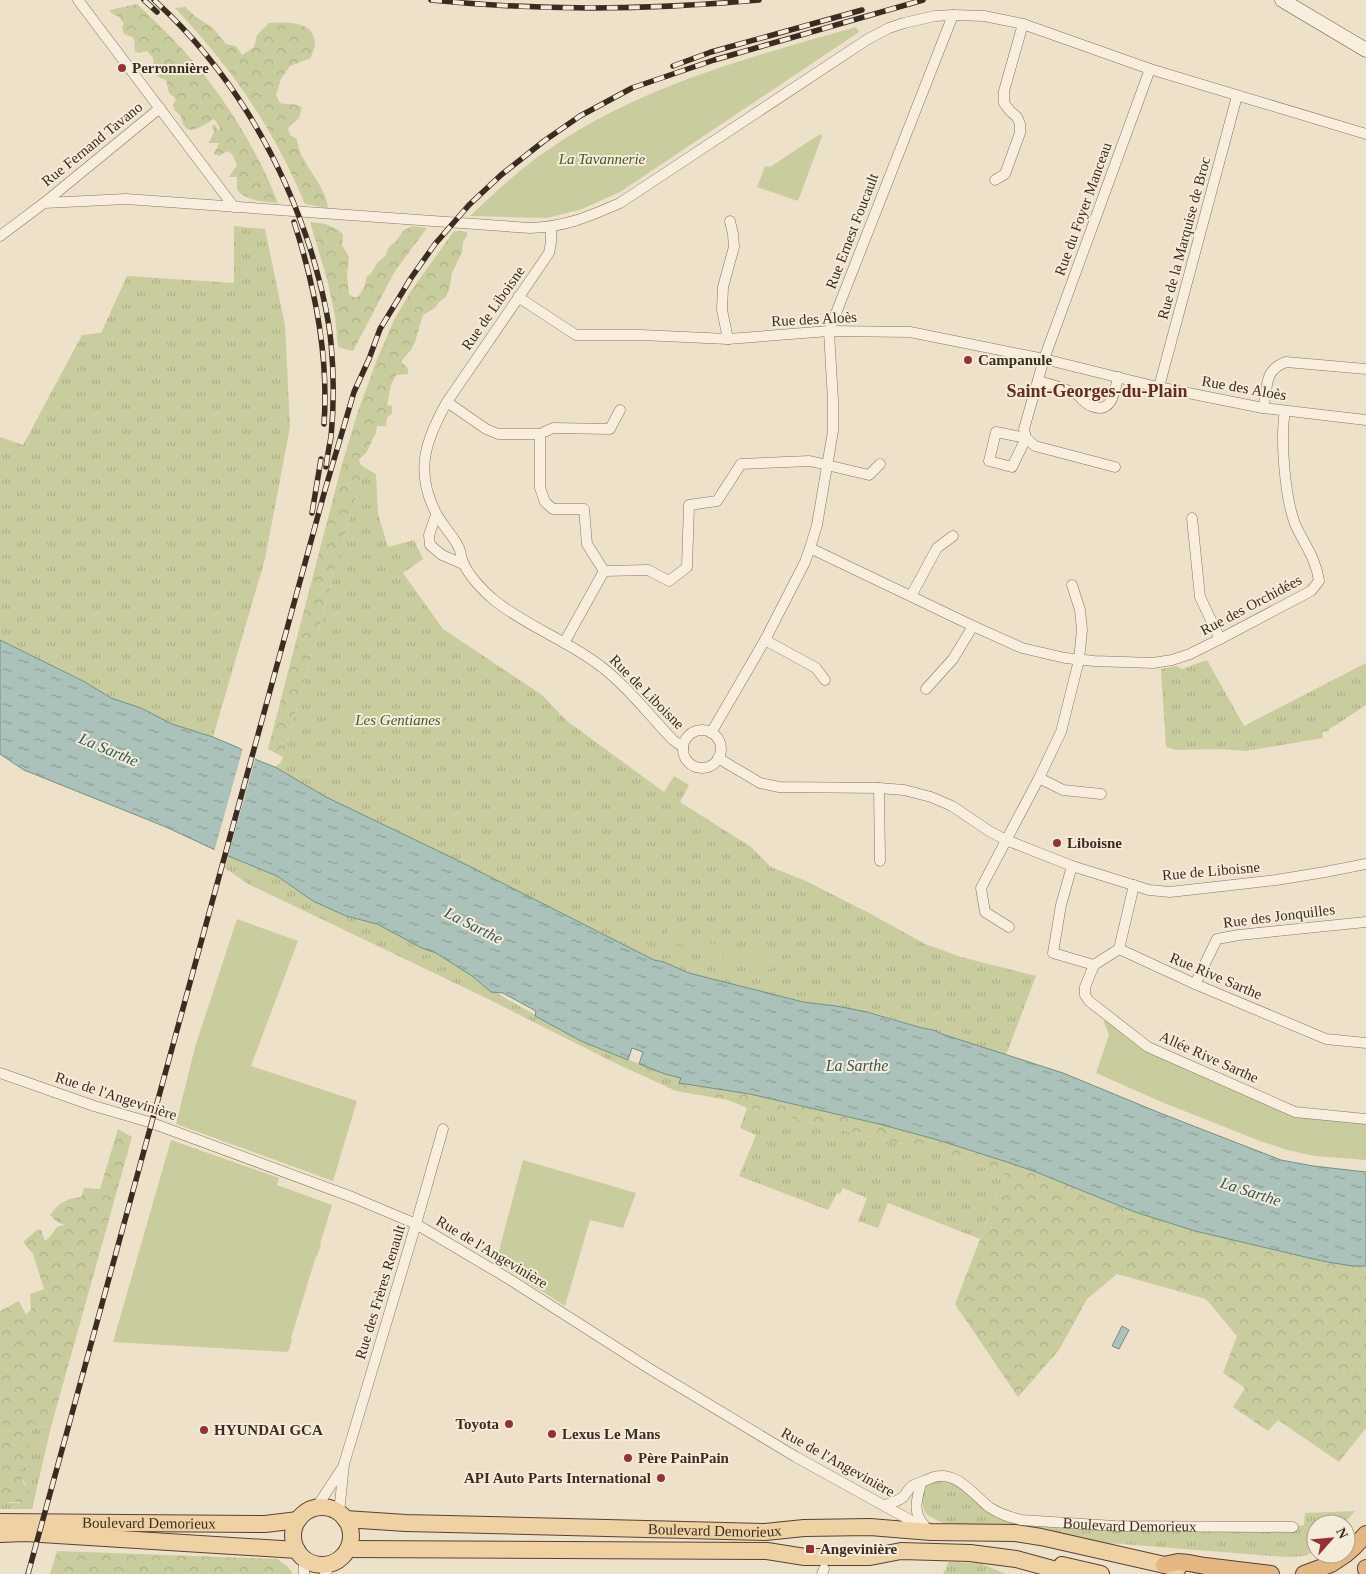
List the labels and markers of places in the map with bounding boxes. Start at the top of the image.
place label: Perronnière [132,60,209,76]
marker: Perronnière [116,62,128,74]
place label: Campanule [978,352,1053,368]
marker: Campanule [962,354,974,366]
place label: Liboisne [1067,835,1122,851]
marker: Liboisne [1051,837,1063,849]
place label: Toyota [455,1416,499,1432]
marker: Toyota [503,1418,515,1430]
place label: HYUNDAI GCA [214,1422,323,1438]
marker: HYUNDAI GCA [198,1424,210,1436]
place label: Lexus Le Mans [562,1426,661,1442]
marker: Lexus Le Mans [546,1428,558,1440]
place label: Père PainPain [638,1450,730,1466]
marker: Père PainPain [622,1452,634,1464]
place label: API Auto Parts International [464,1470,651,1486]
marker: API Auto Parts International [655,1472,667,1484]
place label: Angevinière [820,1541,898,1557]
marker: Angevinière [804,1543,816,1555]

